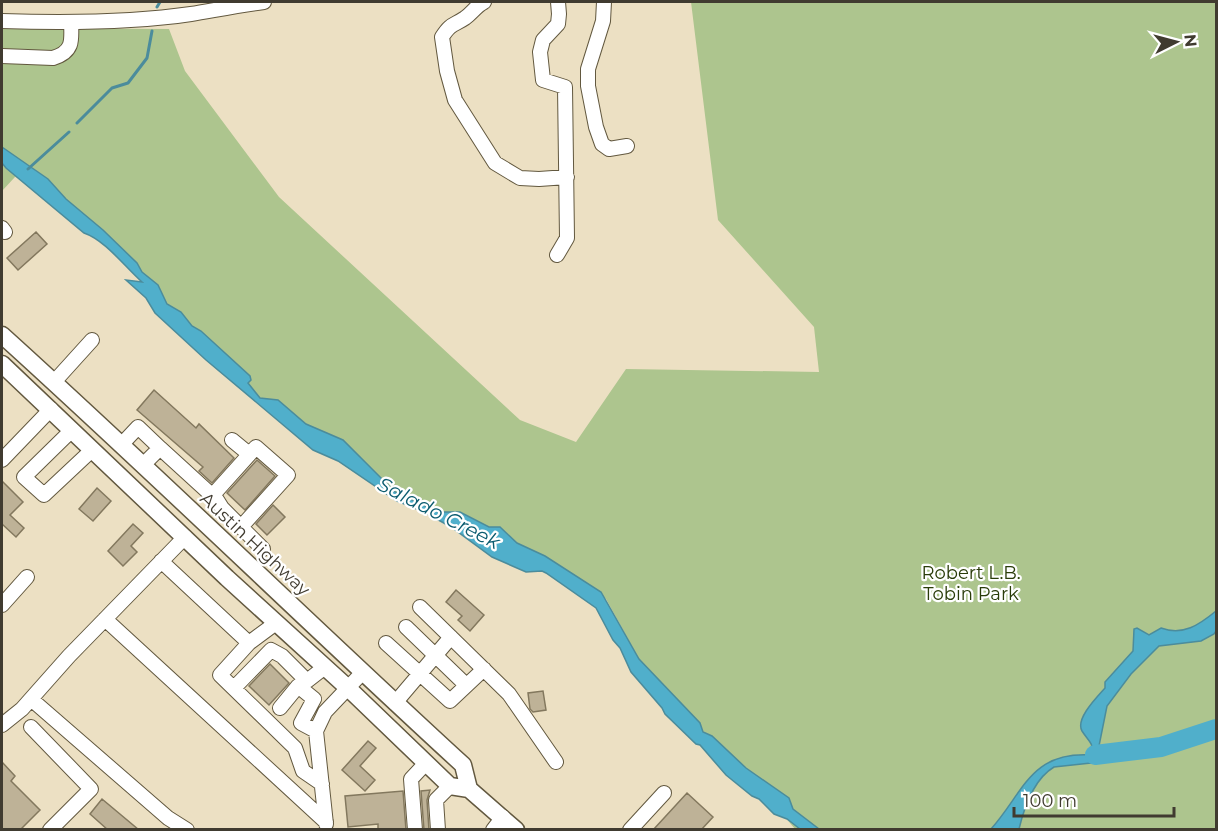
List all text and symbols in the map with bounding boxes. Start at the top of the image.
north arrow [1146,12,1206,72]
text: N [1180,33,1201,48]
water label: Salado Creek [374,472,505,555]
street label: Austin Highway [196,488,315,601]
park label: Robert L.B. Tobin Park [921,562,1021,605]
scale bar [1014,780,1174,818]
text: 100 m [1023,790,1077,812]

